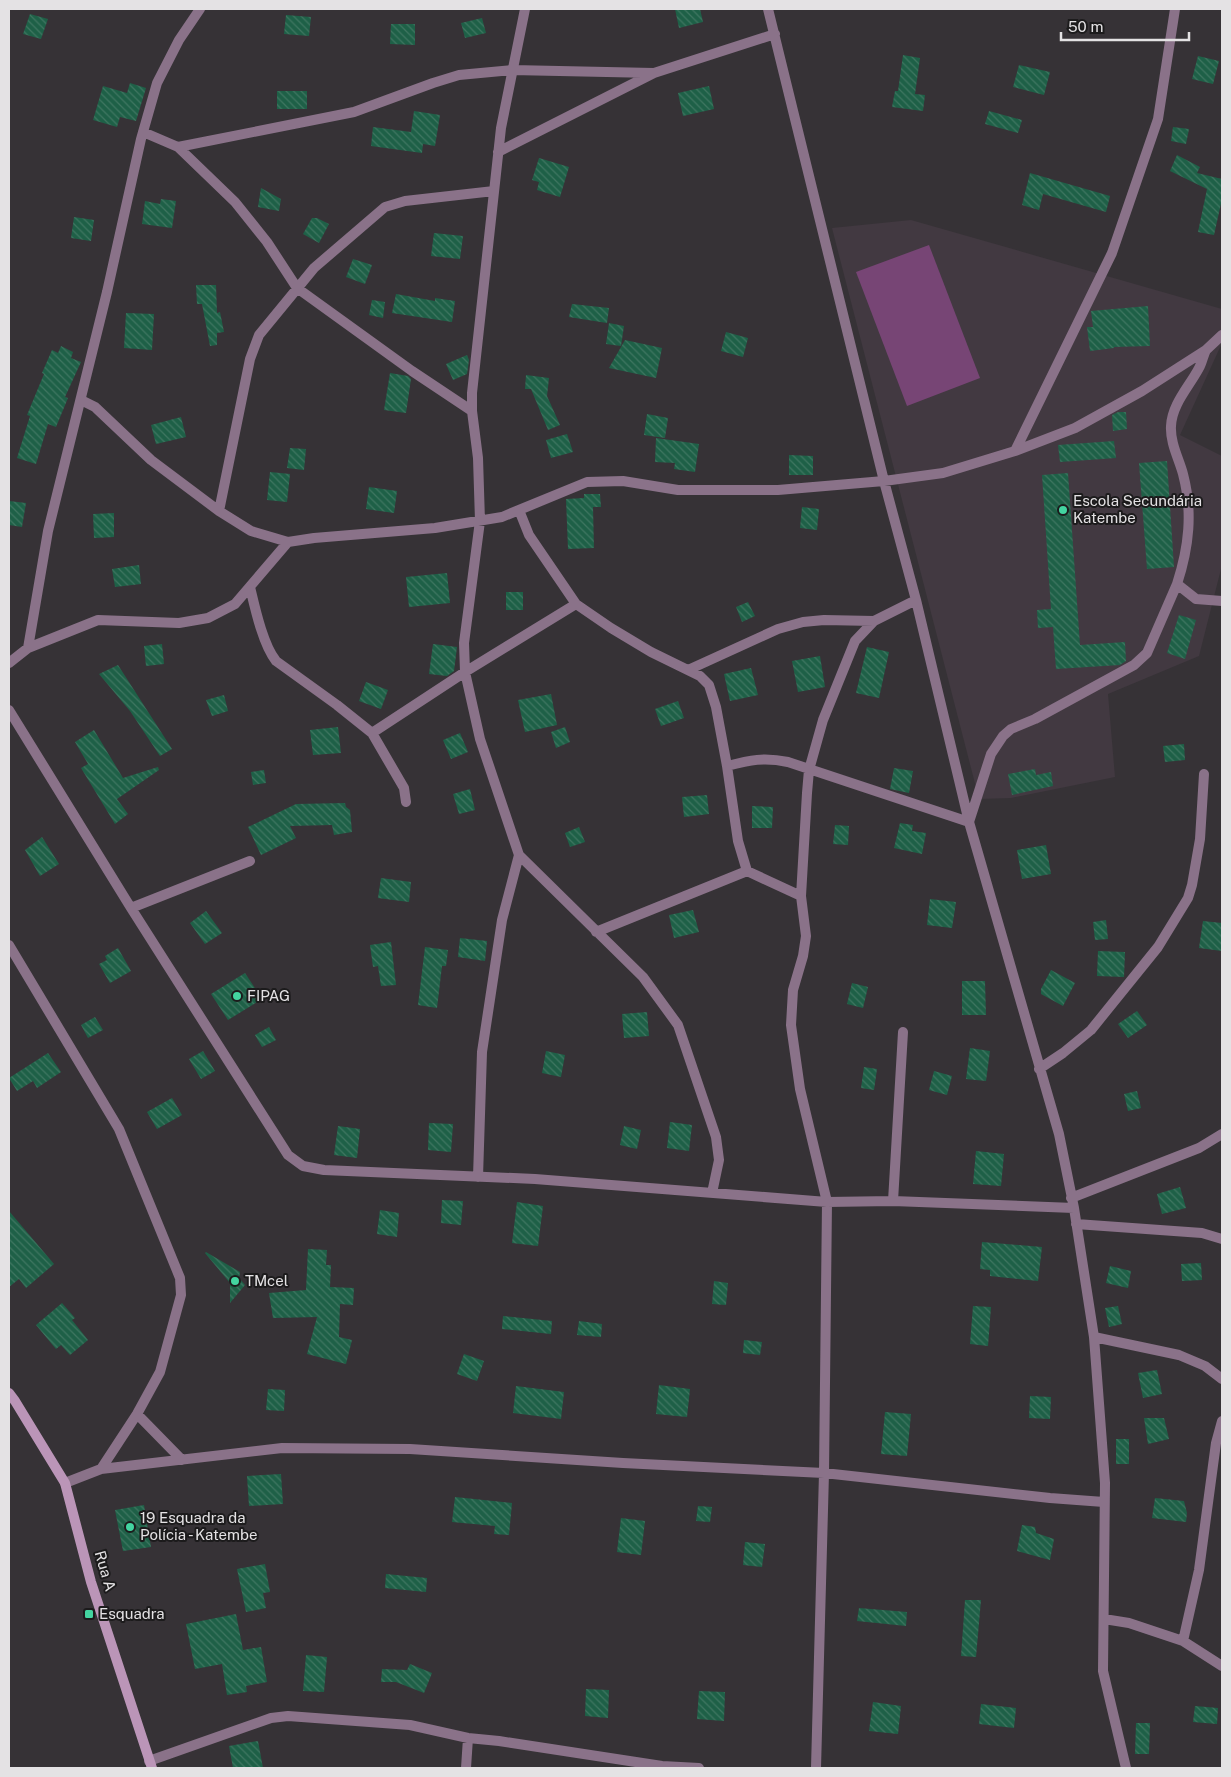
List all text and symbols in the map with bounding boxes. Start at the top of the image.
scale bar [1061,10,1188,42]
text: 50 m [1068,18,1103,35]
place label: Escola Secundária Katembe [1073,492,1202,526]
marker: Escola Secundária Katembe [1057,504,1069,516]
place label: FIPAG [247,987,290,1004]
marker: FIPAG [231,990,243,1002]
place label: TMcel [245,1272,288,1289]
marker: TMcel [229,1275,241,1287]
place label: 19 Esquadra da Polícia - Katembe [140,1509,258,1543]
marker: 19 Esquadra da Polícia - Katembe [124,1521,136,1533]
street label: Rua A [92,1549,119,1593]
place label: Esquadra [99,1605,165,1622]
marker: Esquadra [83,1608,95,1620]

